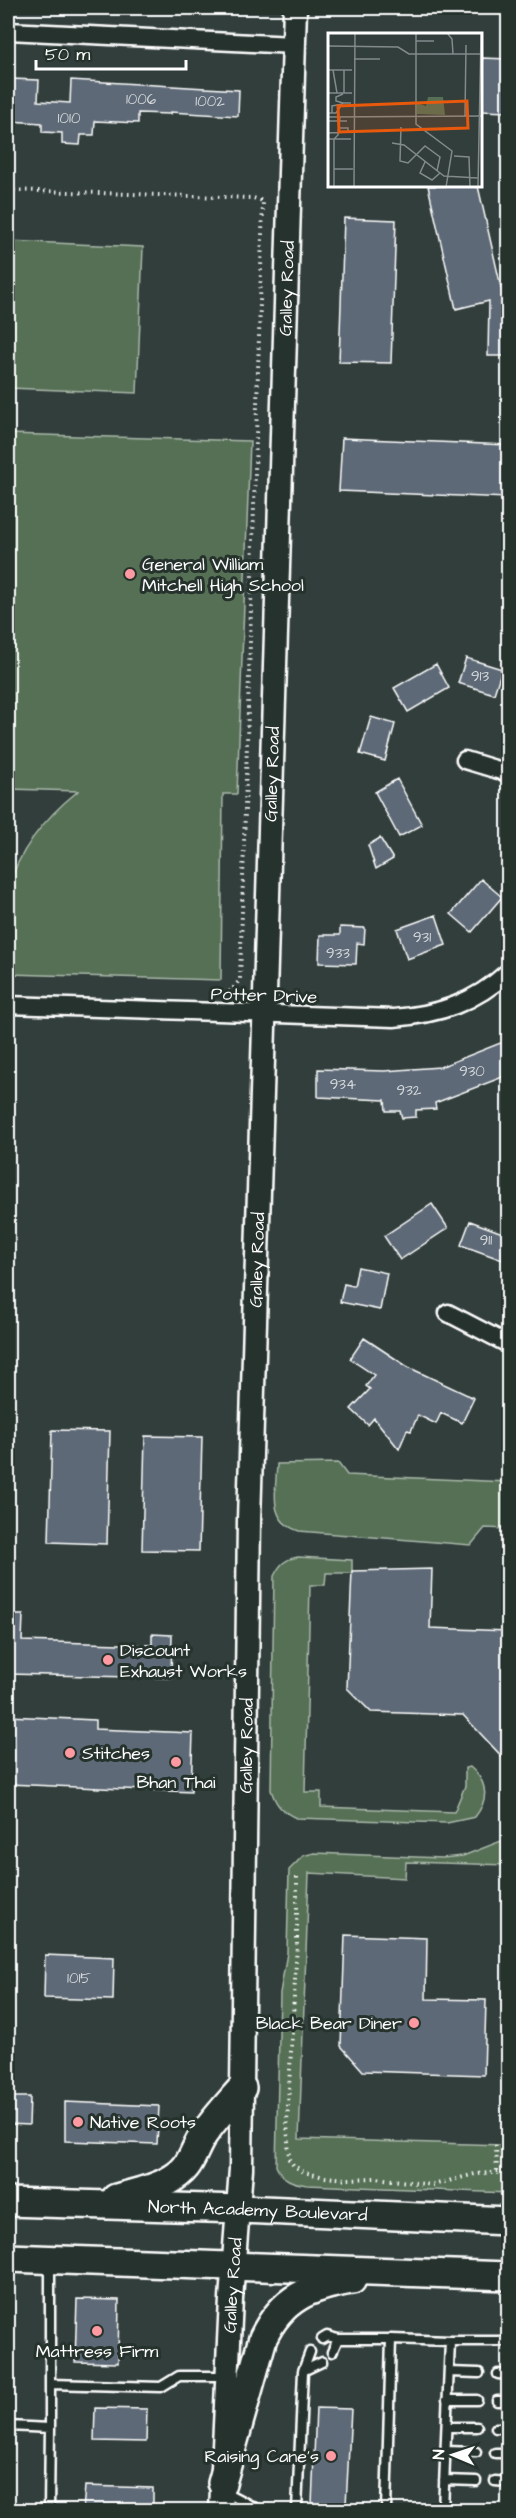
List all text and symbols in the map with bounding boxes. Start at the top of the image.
scale bar [36,33,186,71]
inset map [328,33,483,188]
text: 50 m [45,42,90,67]
house number: 1006 [126,89,157,110]
house number: 1002 [195,91,225,112]
house number: 1010 [58,108,81,129]
street label: Galley Road [273,240,301,336]
place label: General William Mitchell High School [142,552,304,599]
marker: General William Mitchell High School [123,567,137,581]
house number: 913 [471,666,489,687]
street label: Galley Road [258,726,286,822]
house number: 931 [413,927,431,948]
house number: 933 [326,943,350,964]
street label: Potter Drive [210,981,318,1010]
house number: 930 [459,1061,485,1082]
house number: 934 [330,1074,356,1095]
house number: 932 [397,1080,422,1101]
street label: Galley Road [243,1212,271,1308]
house number: 911 [480,1230,492,1251]
place label: Discount Exhaust Works [120,1638,247,1684]
marker: Discount Exhaust Works [101,1653,115,1667]
street label: Galley Road [234,1698,260,1794]
place label: Stitches [82,1741,150,1766]
marker: Stitches [63,1746,77,1760]
marker: Bhan Thai [169,1755,183,1769]
place label: Bhan Thai [136,1770,216,1795]
house number: 1015 [67,1968,91,1989]
place label: Black Bear Diner [256,2011,402,2036]
marker: Black Bear Diner [407,2016,421,2030]
place label: Native Roots [90,2110,196,2135]
marker: Native Roots [71,2115,85,2129]
street label: North Academy Boulevard [148,2194,368,2228]
street label: Galley Road [217,2237,249,2334]
marker: Mattress Firm [90,2324,104,2338]
place label: Mattress Firm [36,2339,158,2364]
north arrow [423,2425,483,2485]
place label: Raising Cane's [204,2444,319,2470]
marker: Raising Cane's [324,2449,338,2463]
text: N [428,2449,450,2460]

